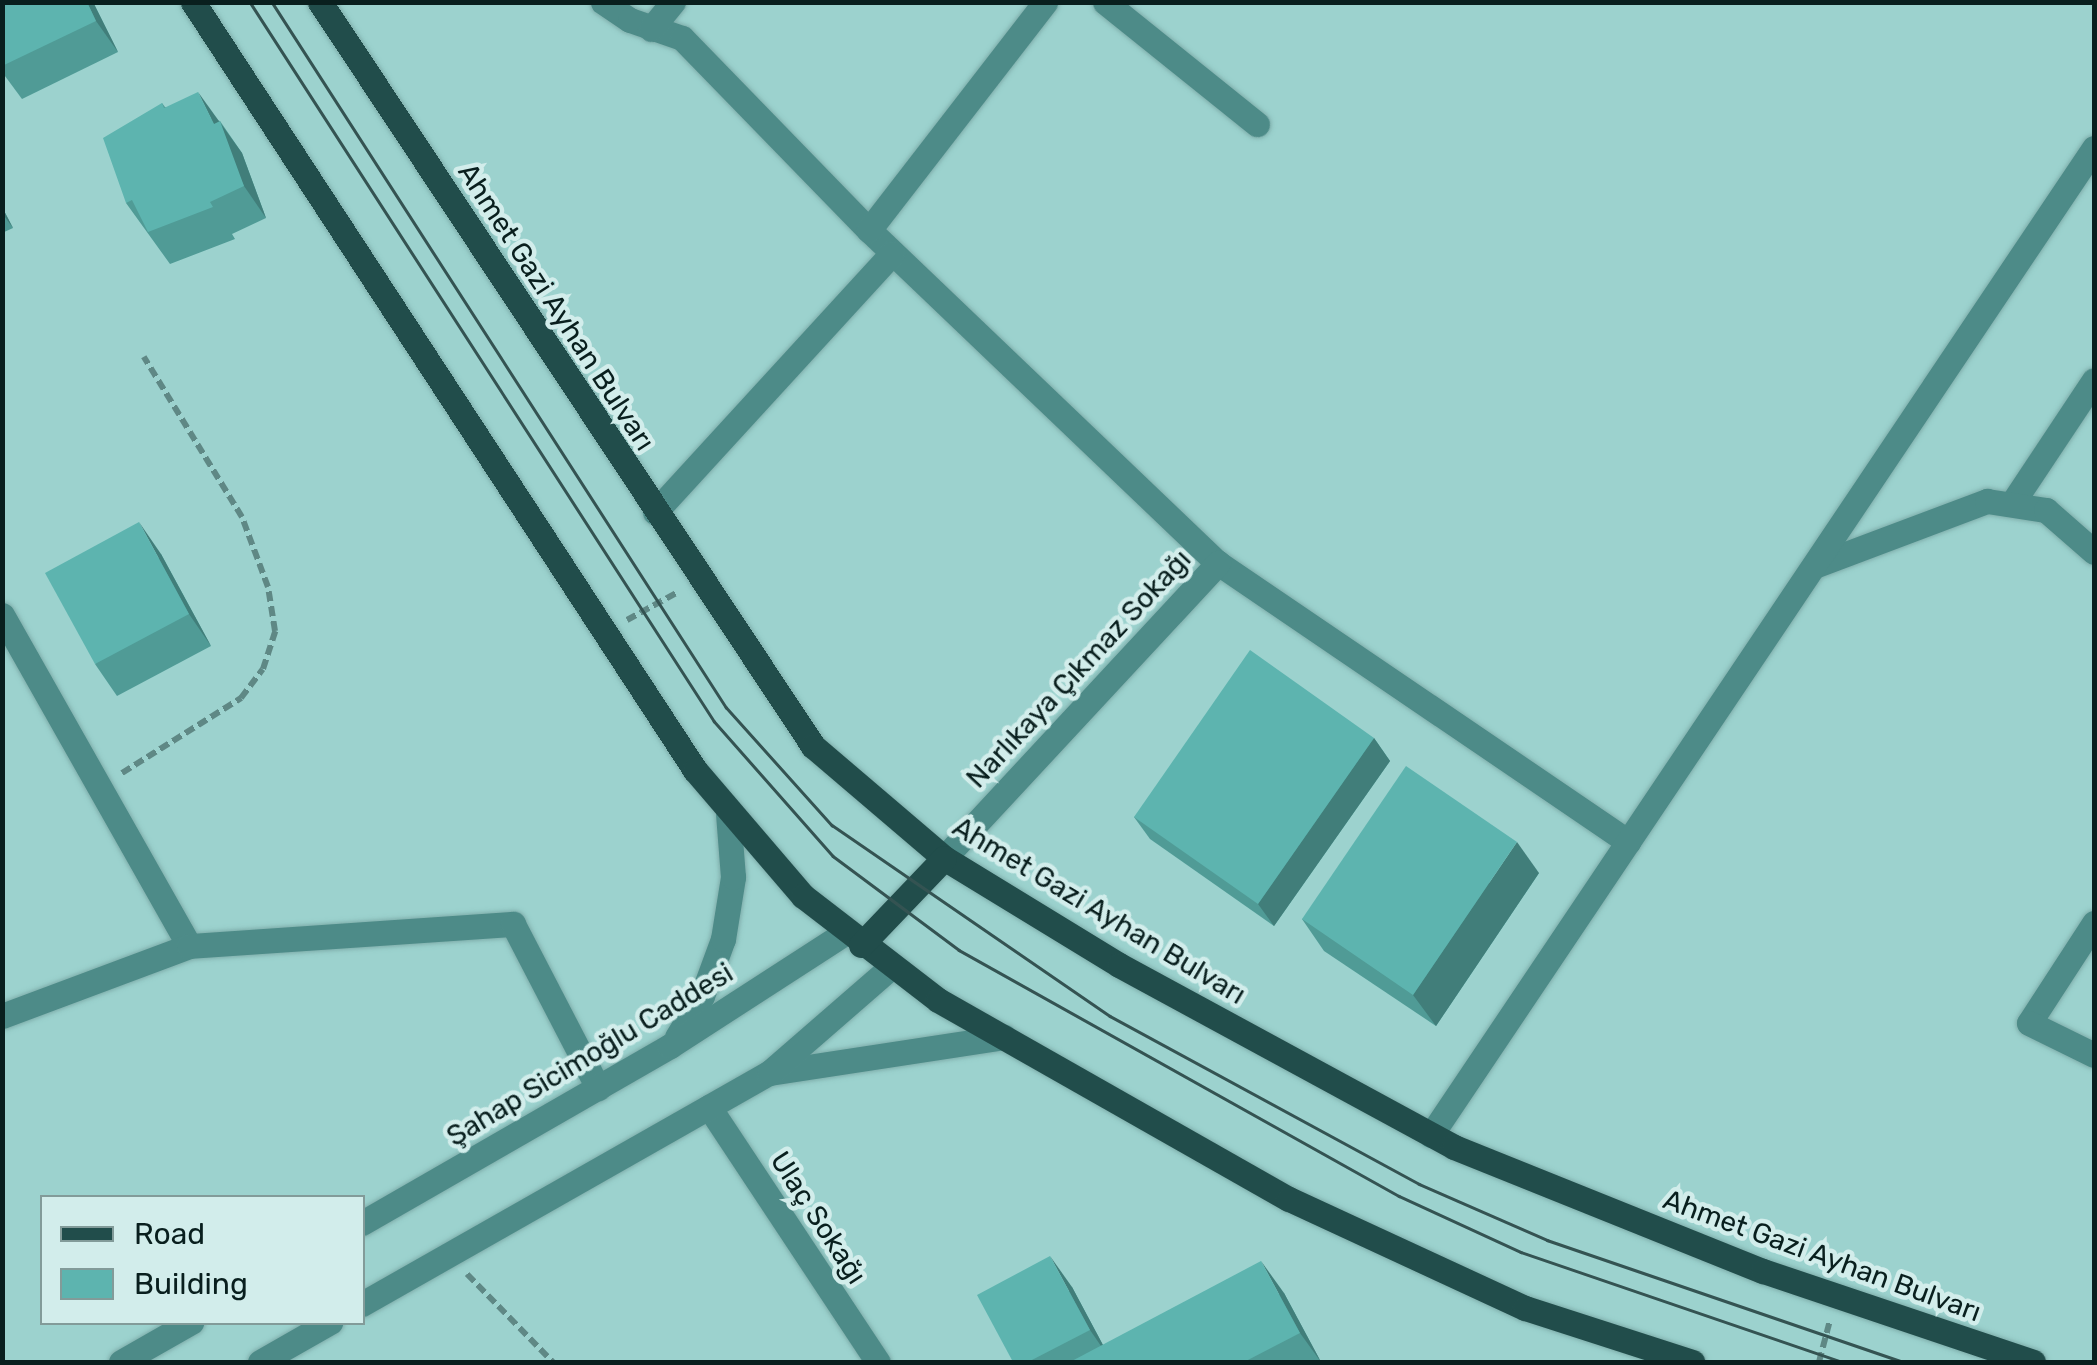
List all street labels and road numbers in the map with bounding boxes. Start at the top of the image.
street label: Ahmet Gazi Ayhan Bulvarı [450,157,662,457]
street label: Narlıkaya Çıkmaz Sokağı [960,543,1198,795]
street label: Ahmet Gazi Ayhan Bulvarı [946,810,1252,1012]
street label: Şahap Sicimoğlu Caddesi [441,956,739,1154]
street label: Ulaç Sokağı [763,1146,873,1290]
street label: Ahmet Gazi Ayhan Bulvarı [1658,1183,1986,1329]

